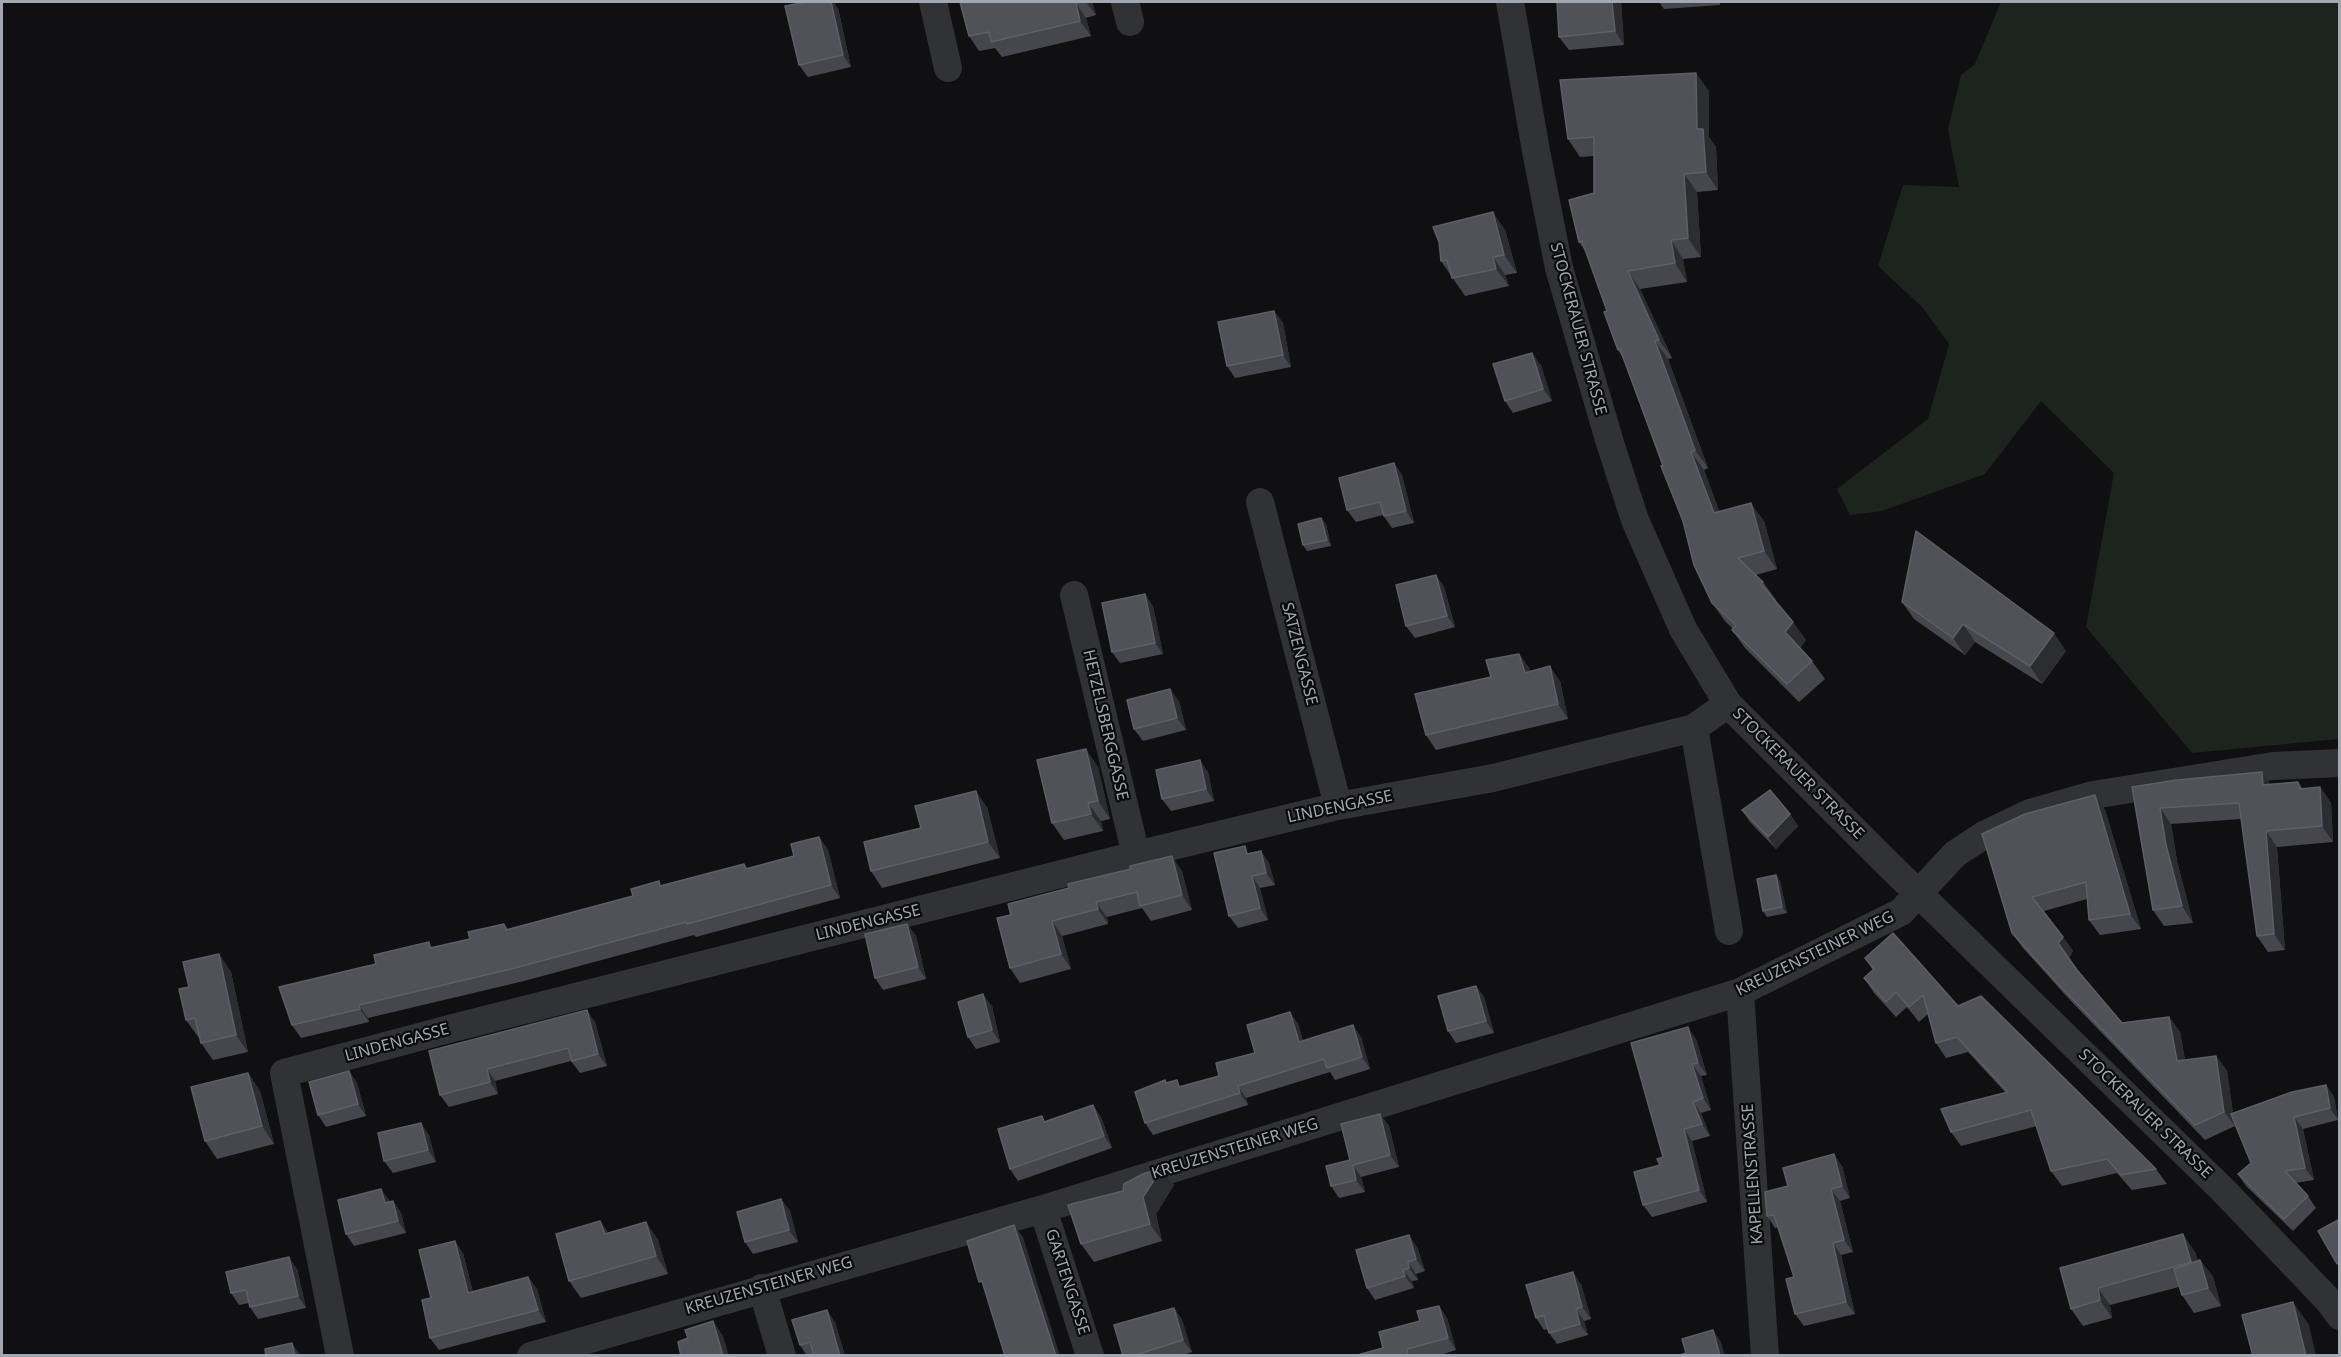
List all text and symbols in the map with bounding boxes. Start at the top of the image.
street label: STOCKERAUER STRASSE [1546,241,1610,417]
street label: SATZENGASSE [1277,601,1321,707]
street label: HETZELSBERGGASSE [1078,648,1132,802]
street label: STOCKERAUER STRASSE [1728,704,1868,844]
street label: LINDENGASSE [1286,786,1394,828]
street label: LINDENGASSE [814,901,922,945]
street label: KREUZENSTEINER WEG [1733,907,1897,1001]
street label: LINDENGASSE [343,1020,451,1066]
street label: STOCKERAUER STRASSE [2074,1045,2216,1183]
street label: KAPELLENSTRASSE [1739,1103,1767,1245]
street label: KREUZENSTEINER WEG [1149,1114,1321,1184]
street label: GARTENGASSE [1041,1227,1093,1337]
street label: KREUZENSTEINER WEG [683,1253,855,1319]

